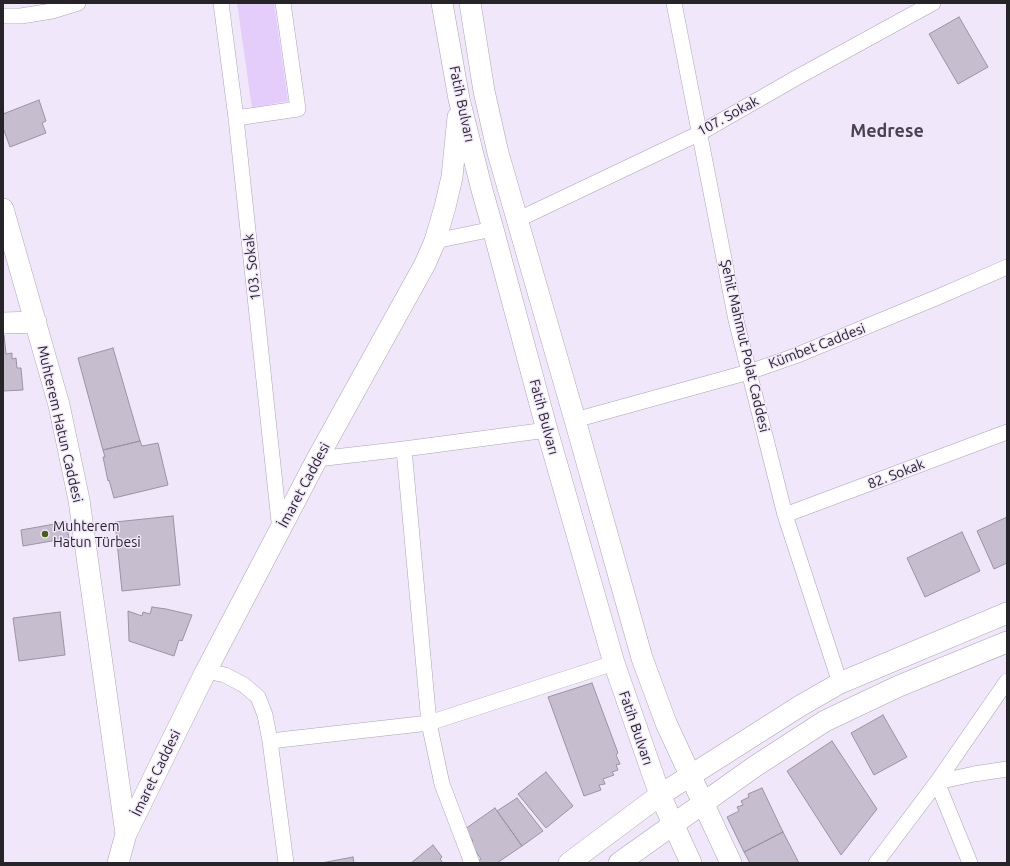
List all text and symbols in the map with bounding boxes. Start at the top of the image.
street label: Fatih Bulvarı [446,64,478,144]
street label: 107. Sokak [695,92,761,140]
district label: Medrese [850,120,924,142]
street label: 103. Sokak [240,233,264,301]
street label: Şehit Mahmut Polat Caddesi [717,258,773,434]
street label: Kümbet Caddesi [766,320,868,372]
street label: Muhterem Hatun Caddesi [34,344,86,504]
street label: Fatih Bulvarı [526,377,562,457]
street label: İmaret Caddesi [275,440,333,530]
street label: 82. Sokak [865,456,927,492]
place label: Muhterem Hatun Türbesi [53,518,141,550]
marker: Muhterem Hatun Türbesi [40,529,50,539]
street label: Fatih Bulvarı [615,689,657,767]
street label: İmaret Caddesi [128,727,184,819]

